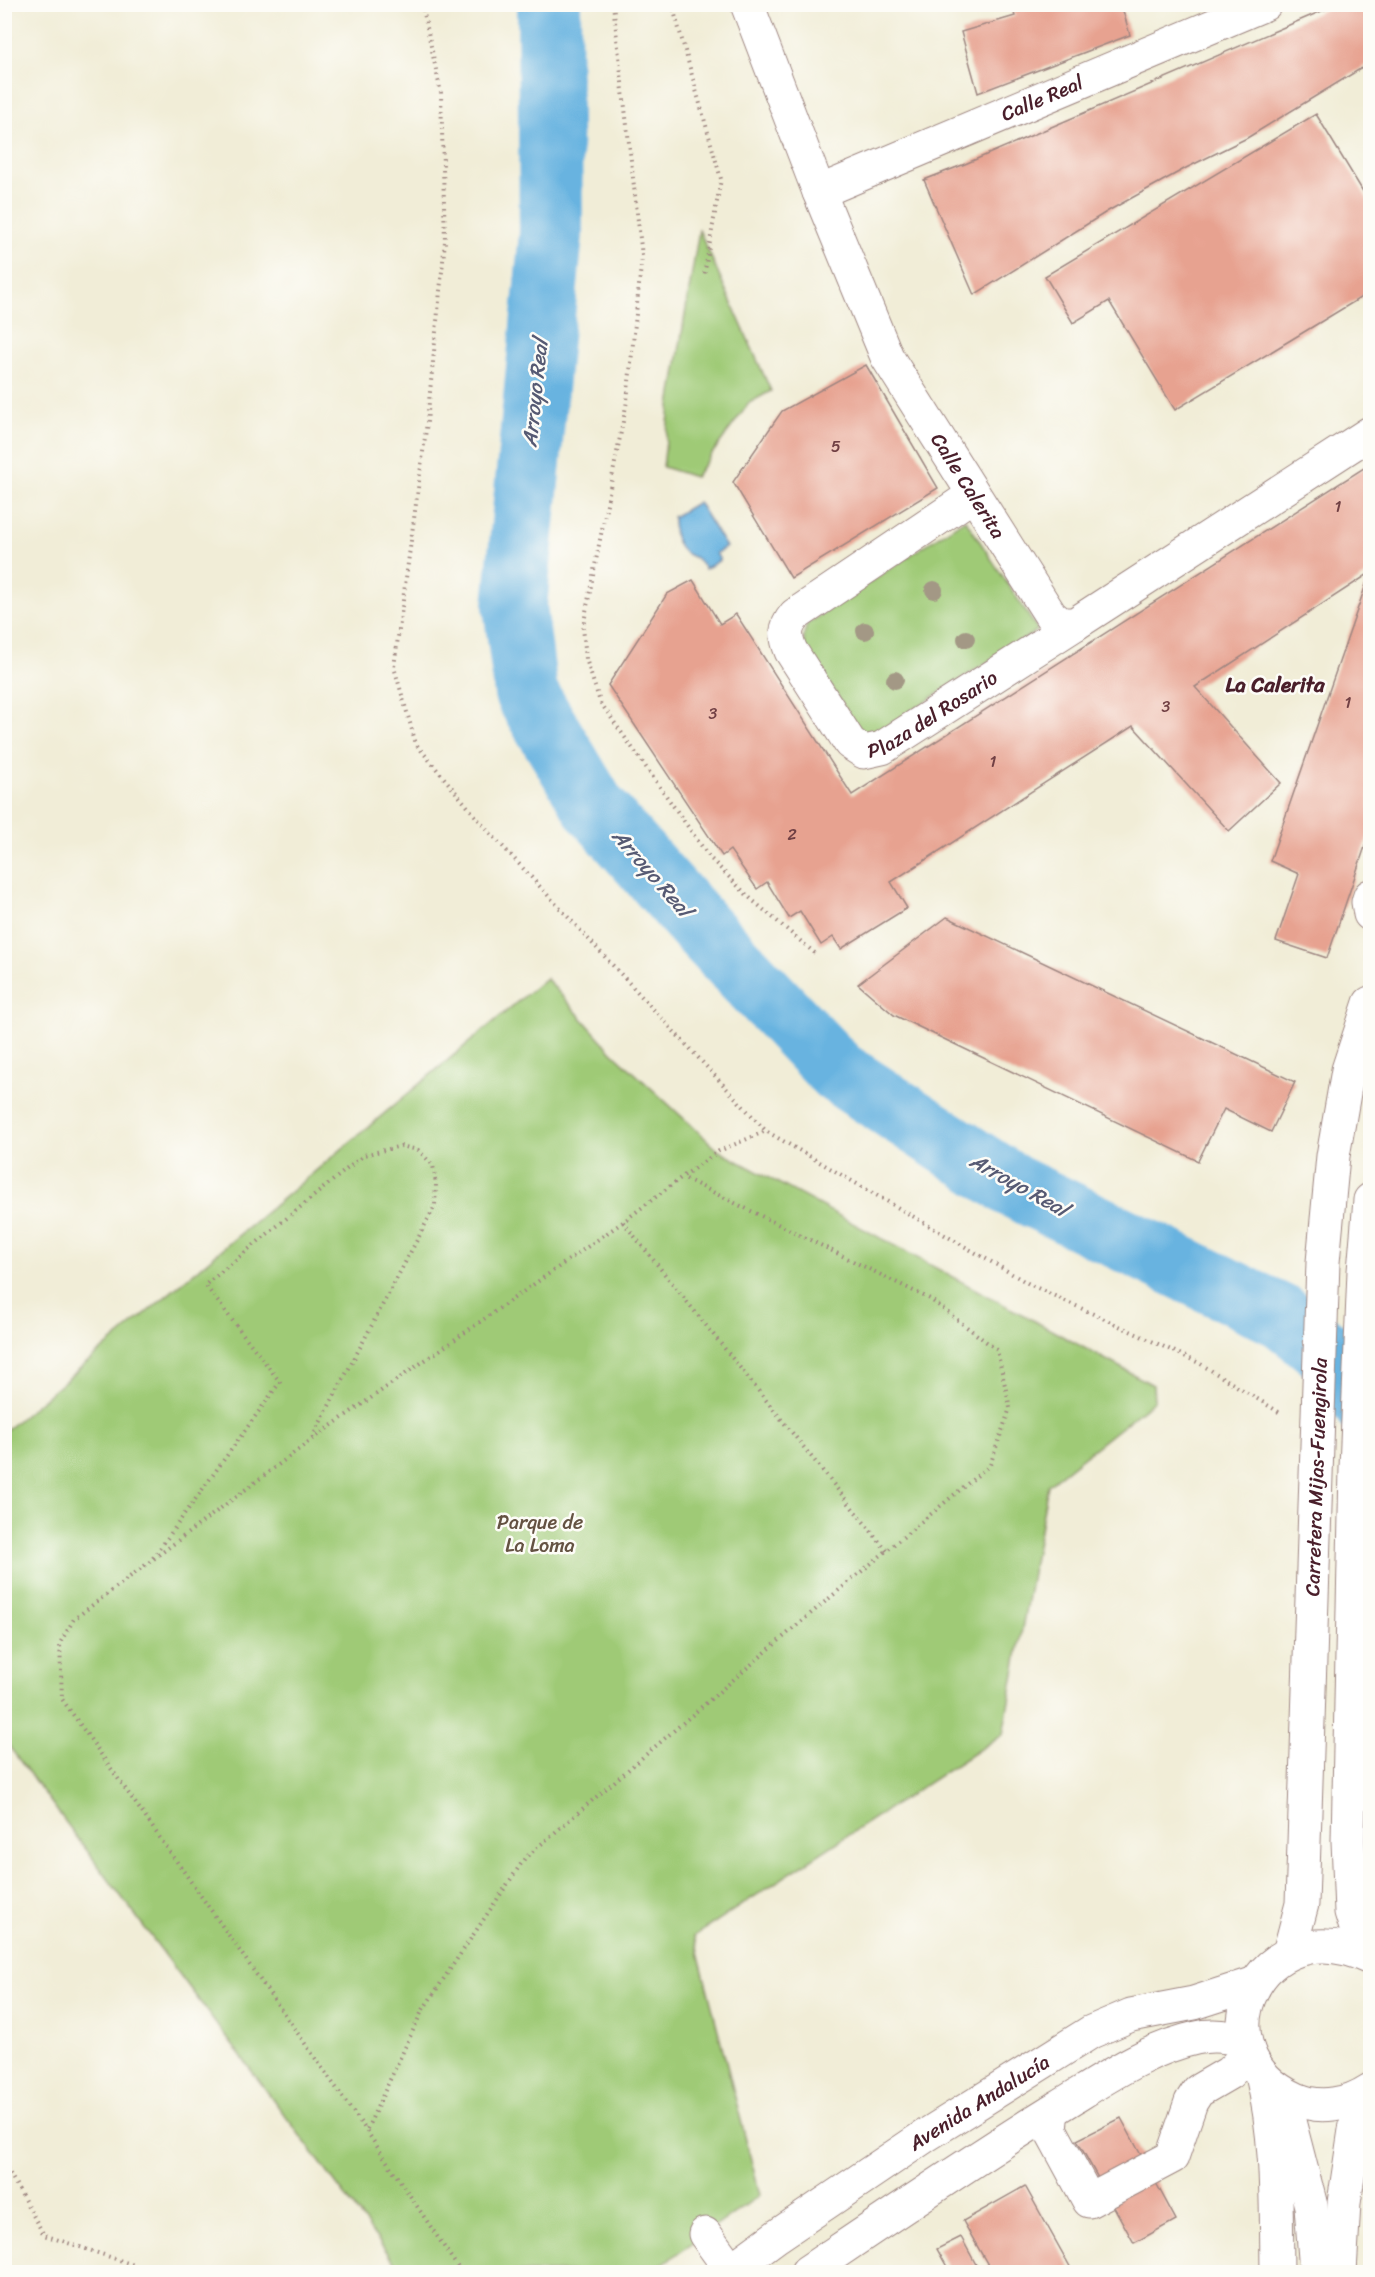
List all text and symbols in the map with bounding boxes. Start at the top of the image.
street label: Calle Real [995,65,1089,131]
water label: Arroyo Real [510,332,560,450]
street label: Calle Calerita [921,425,1015,546]
house number: 5 [831,432,841,461]
house number: 1 [1335,492,1342,521]
street label: Plaza del Rosario [864,660,1005,768]
district label: La Calerita [1226,666,1326,704]
house number: 1 [1345,688,1352,717]
house number: 3 [1162,692,1171,721]
house number: 3 [709,699,718,728]
house number: 1 [990,747,997,776]
water label: Arroyo Real [602,819,705,930]
house number: 2 [787,820,797,849]
water label: Arroyo Real [962,1142,1080,1230]
street label: Carretera Mijas-Fuengirola [1295,1356,1337,1597]
park label: Parque de La Loma [497,1505,583,1563]
street label: Avenida Andalucía [900,2045,1057,2161]

